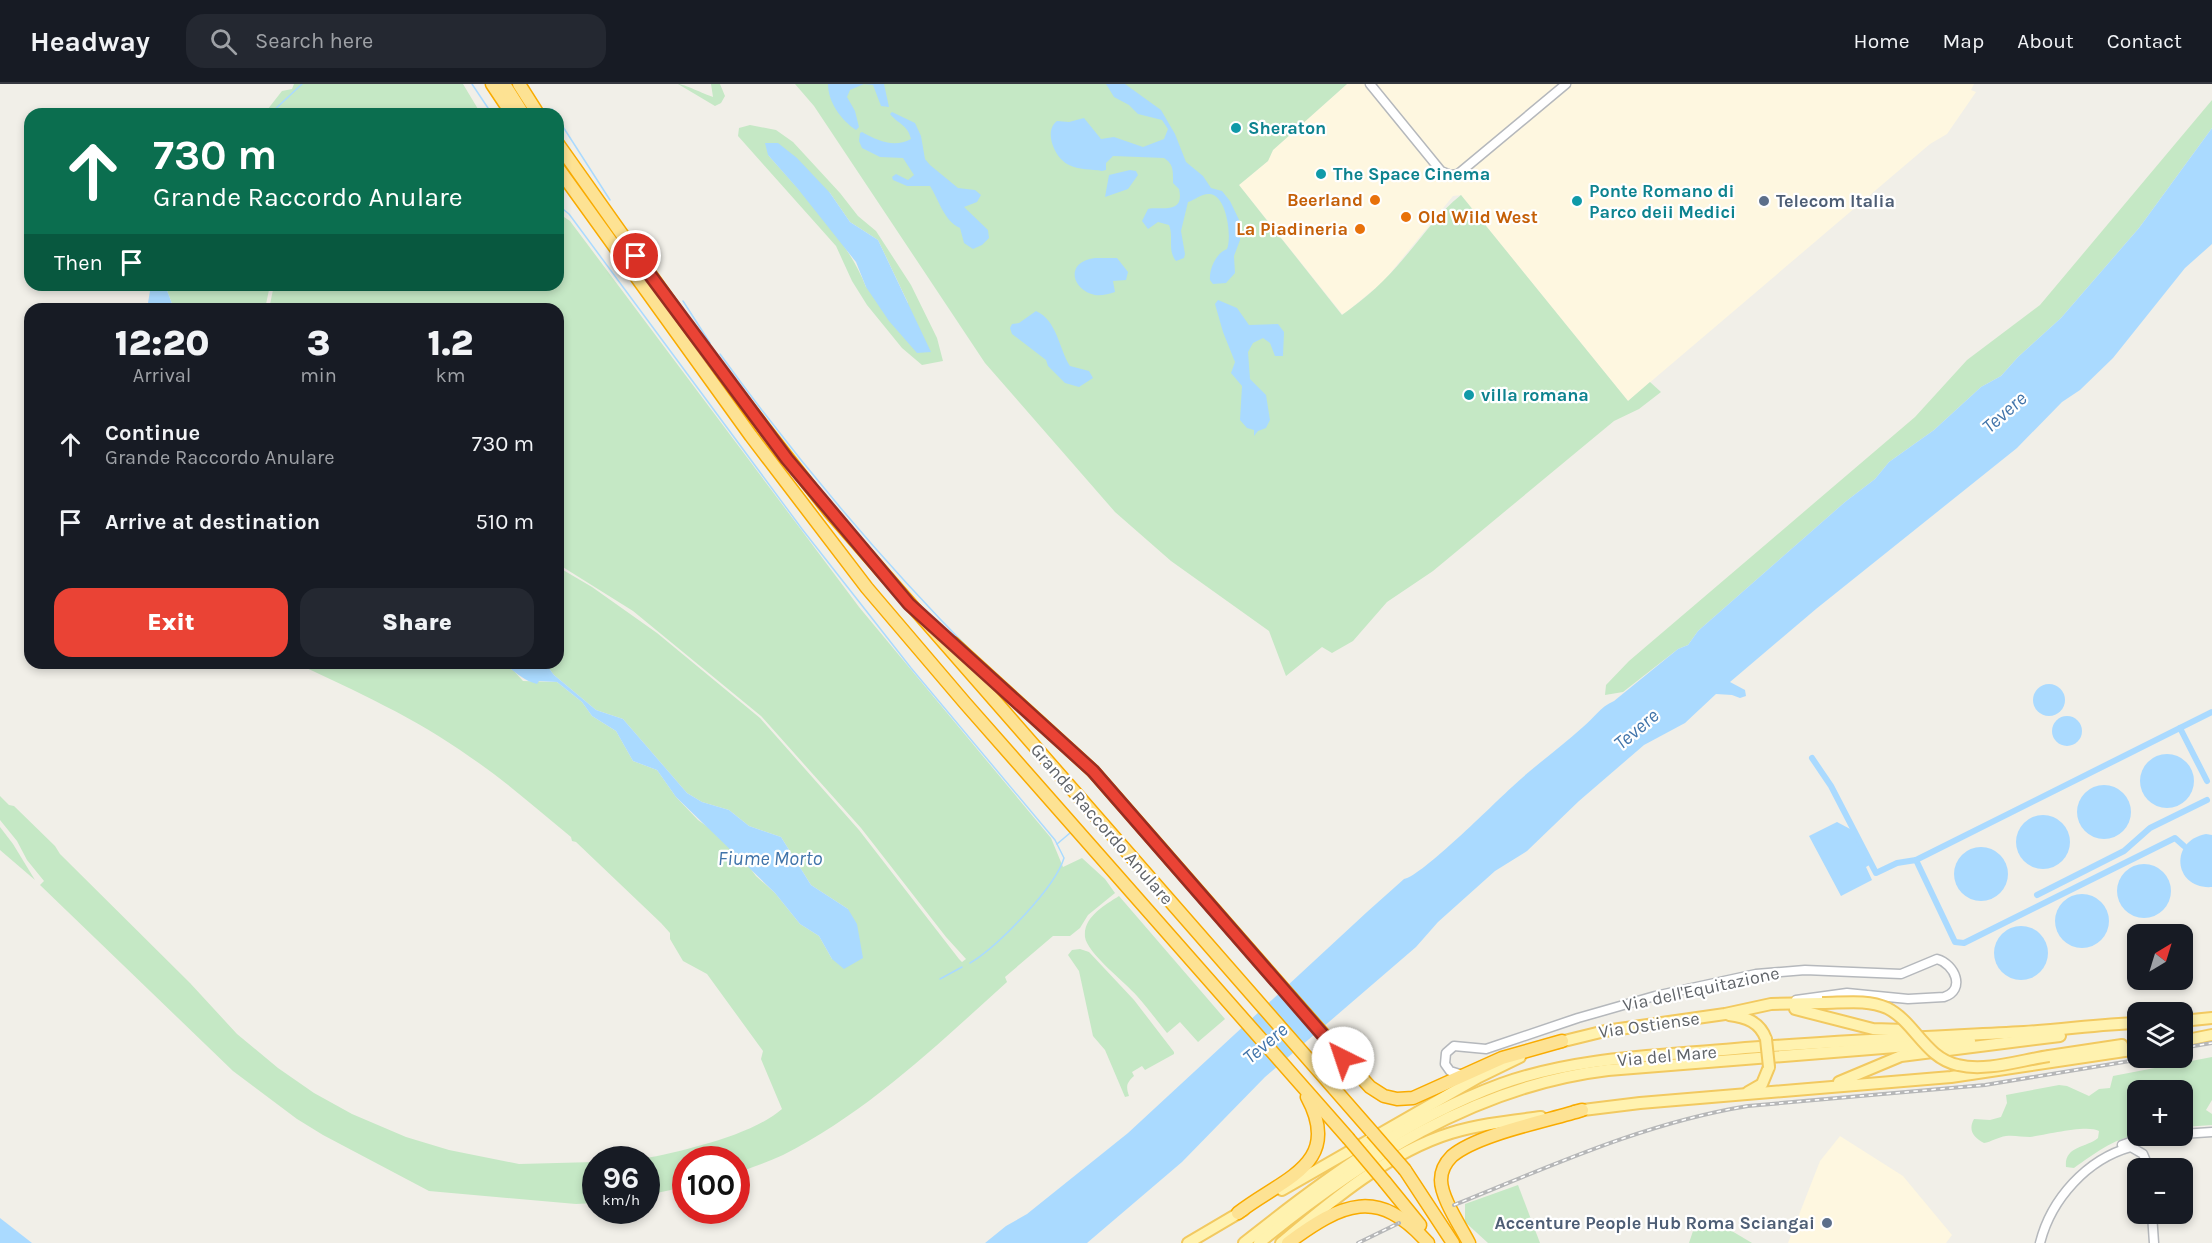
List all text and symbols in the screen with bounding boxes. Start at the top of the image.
search box [186,14,606,68]
text: Headway [30,25,150,58]
icon: search [207,25,240,58]
text: Search here [255,28,373,54]
text: Home [1854,29,1910,53]
text: Map [1943,29,1984,53]
text: About [2017,29,2074,53]
text: Contact [2107,29,2182,53]
place label: Sheraton [1248,117,1326,139]
marker: Sheraton [1229,121,1243,135]
text: 730 m [153,130,277,180]
icon: ahead [54,132,132,210]
place label: The Space Cinema [1333,163,1490,185]
marker: The Space Cinema [1314,167,1328,181]
place label: Ponte Romano di Parco deii Medici [1589,180,1736,223]
text: Grande Raccordo Anulare [153,181,463,213]
place label: Beerland [1287,189,1363,211]
place label: Telecom Italia [1776,190,1895,212]
marker: Beerland [1368,193,1382,207]
marker: Ponte Romano di Parco deii Medici [1570,194,1584,208]
marker: Telecom Italia [1757,194,1771,208]
place label: Old Wild West [1418,206,1538,228]
marker: Old Wild West [1399,210,1413,224]
place label: La Piadineria [1236,218,1348,240]
marker: La Piadineria [1353,222,1367,236]
pin [610,230,661,281]
icon: arrive [619,239,652,272]
icon: arrive [115,246,148,279]
text: Then [54,250,103,276]
text: 12:20 [115,322,209,364]
text: 3 [307,322,330,364]
text: 1.2 [428,322,473,364]
text: Arrival [133,364,191,387]
text: min [300,364,337,387]
text: km [435,364,465,387]
place label: villa romana [1481,384,1589,406]
water label: Tevere [1977,387,2031,438]
marker: villa romana [1462,388,1476,402]
text: Continue [105,420,200,446]
icon: ahead [54,428,87,461]
text: 730 m [472,431,534,457]
text: Grande Raccordo Anulare [105,446,334,469]
icon: arrive [54,506,87,539]
text: Arrive at destination [105,509,320,535]
text: 510 m [475,509,534,535]
button: Exit [54,588,288,657]
button: Share [300,588,534,657]
water label: Tevere [1609,704,1663,755]
street label: Grande Raccordo Anulare [1026,739,1178,909]
water label: Fiume Morto [718,847,822,870]
north arrow [2127,924,2193,990]
map controls [2127,924,2193,1224]
street label: Via dell'Equitazione [1621,962,1781,1016]
button: layers [2127,1002,2193,1068]
street label: Via Ostiense [1597,1007,1701,1043]
water label: Tevere [1238,1018,1292,1069]
position arrow [1311,1026,1375,1090]
street label: Via del Mare [1616,1041,1718,1071]
button: + [2127,1080,2193,1146]
speed limit sign: 100 [672,1146,750,1224]
button: − [2127,1158,2193,1224]
text: 96 [603,1160,639,1196]
text: km/h [602,1191,640,1209]
place label: Accenture People Hub Roma Sciangai [1495,1212,1815,1234]
marker: Accenture People Hub Roma Sciangai [1820,1216,1834,1230]

